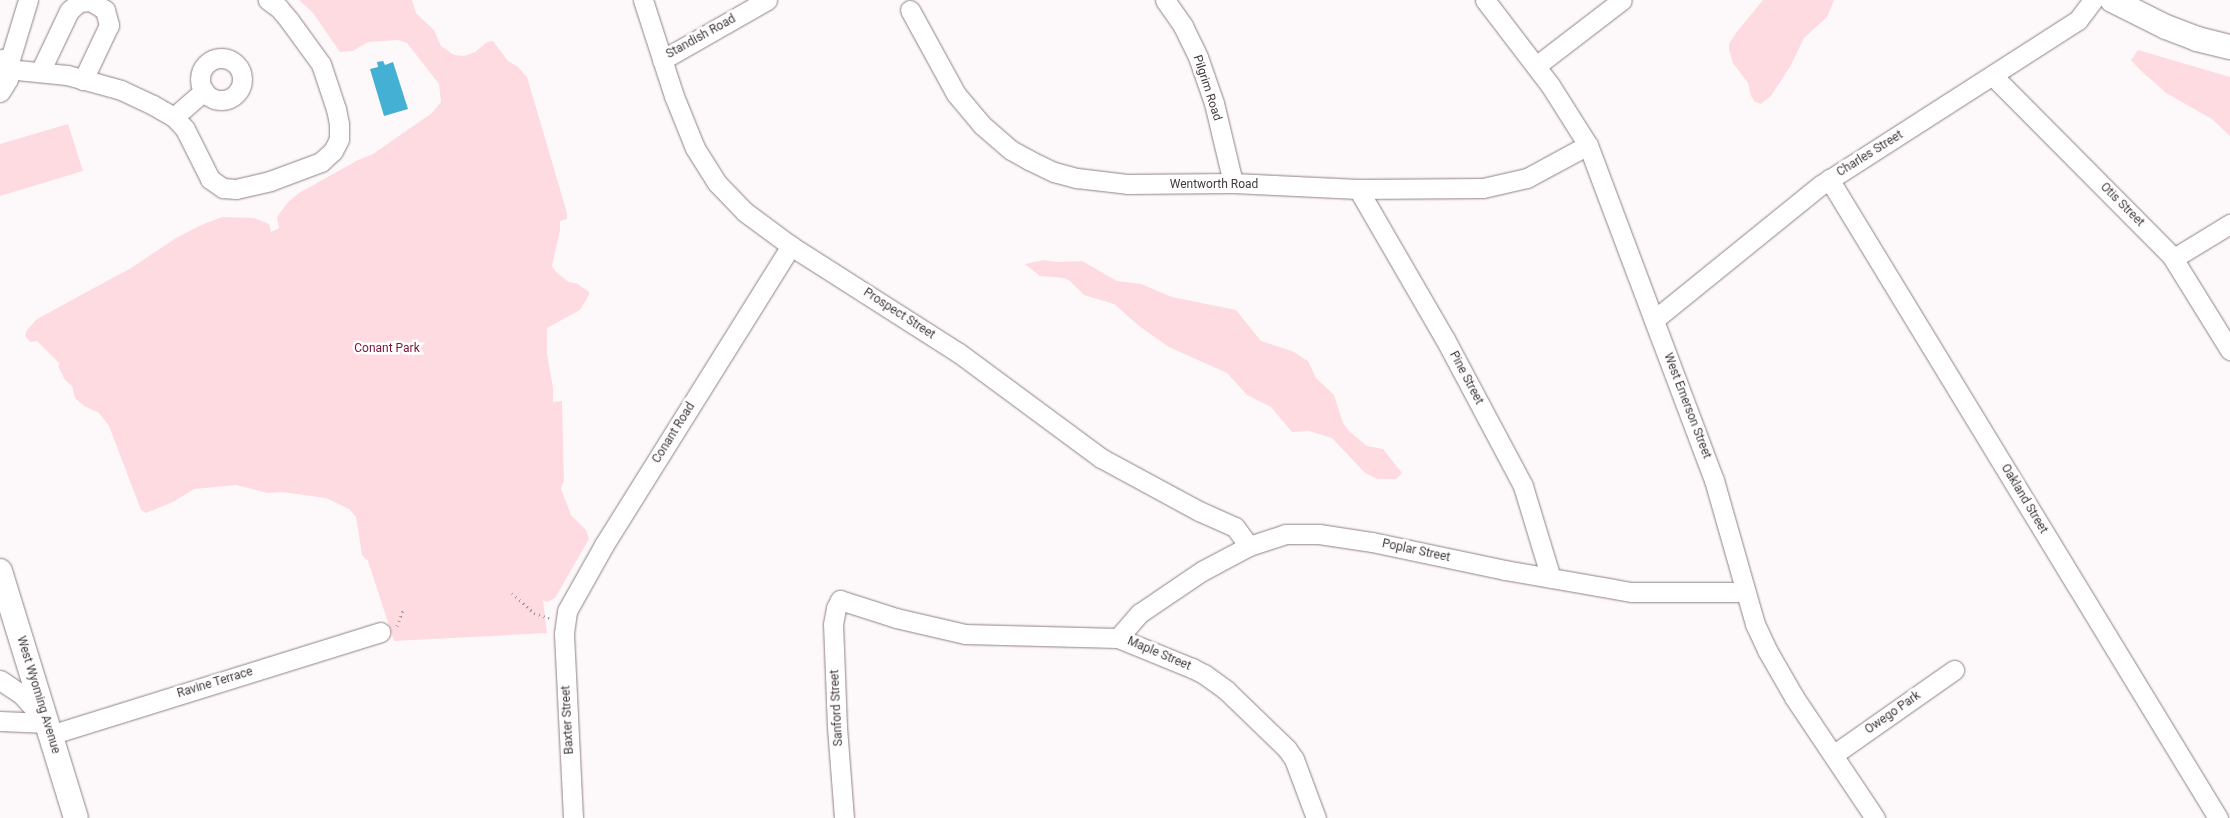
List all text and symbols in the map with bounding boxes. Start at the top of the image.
street label: Standish Road [664,12,738,62]
street label: Pilgrim Road [1190,53,1224,123]
street label: Charles Street [1834,128,1906,180]
street label: Wentworth Road [1170,178,1258,192]
street label: Otis Street [2097,180,2147,230]
street label: Prospect Street [860,285,938,343]
park label: Conant Park [354,342,420,356]
street label: Pine Street [1446,349,1486,407]
street label: West Emerson Street [1660,351,1714,461]
street label: Conant Road [650,400,698,466]
street label: Oakland Street [1998,462,2050,536]
street label: Poplar Street [1381,537,1451,565]
street label: Maple Street [1125,634,1193,674]
street label: West Wyoming Avenue [13,635,63,755]
street label: Ravine Terrace [175,665,255,701]
street label: Sanford Street [828,669,846,747]
street label: Baxter Street [559,685,577,755]
street label: Owego Park [1863,689,1923,737]

